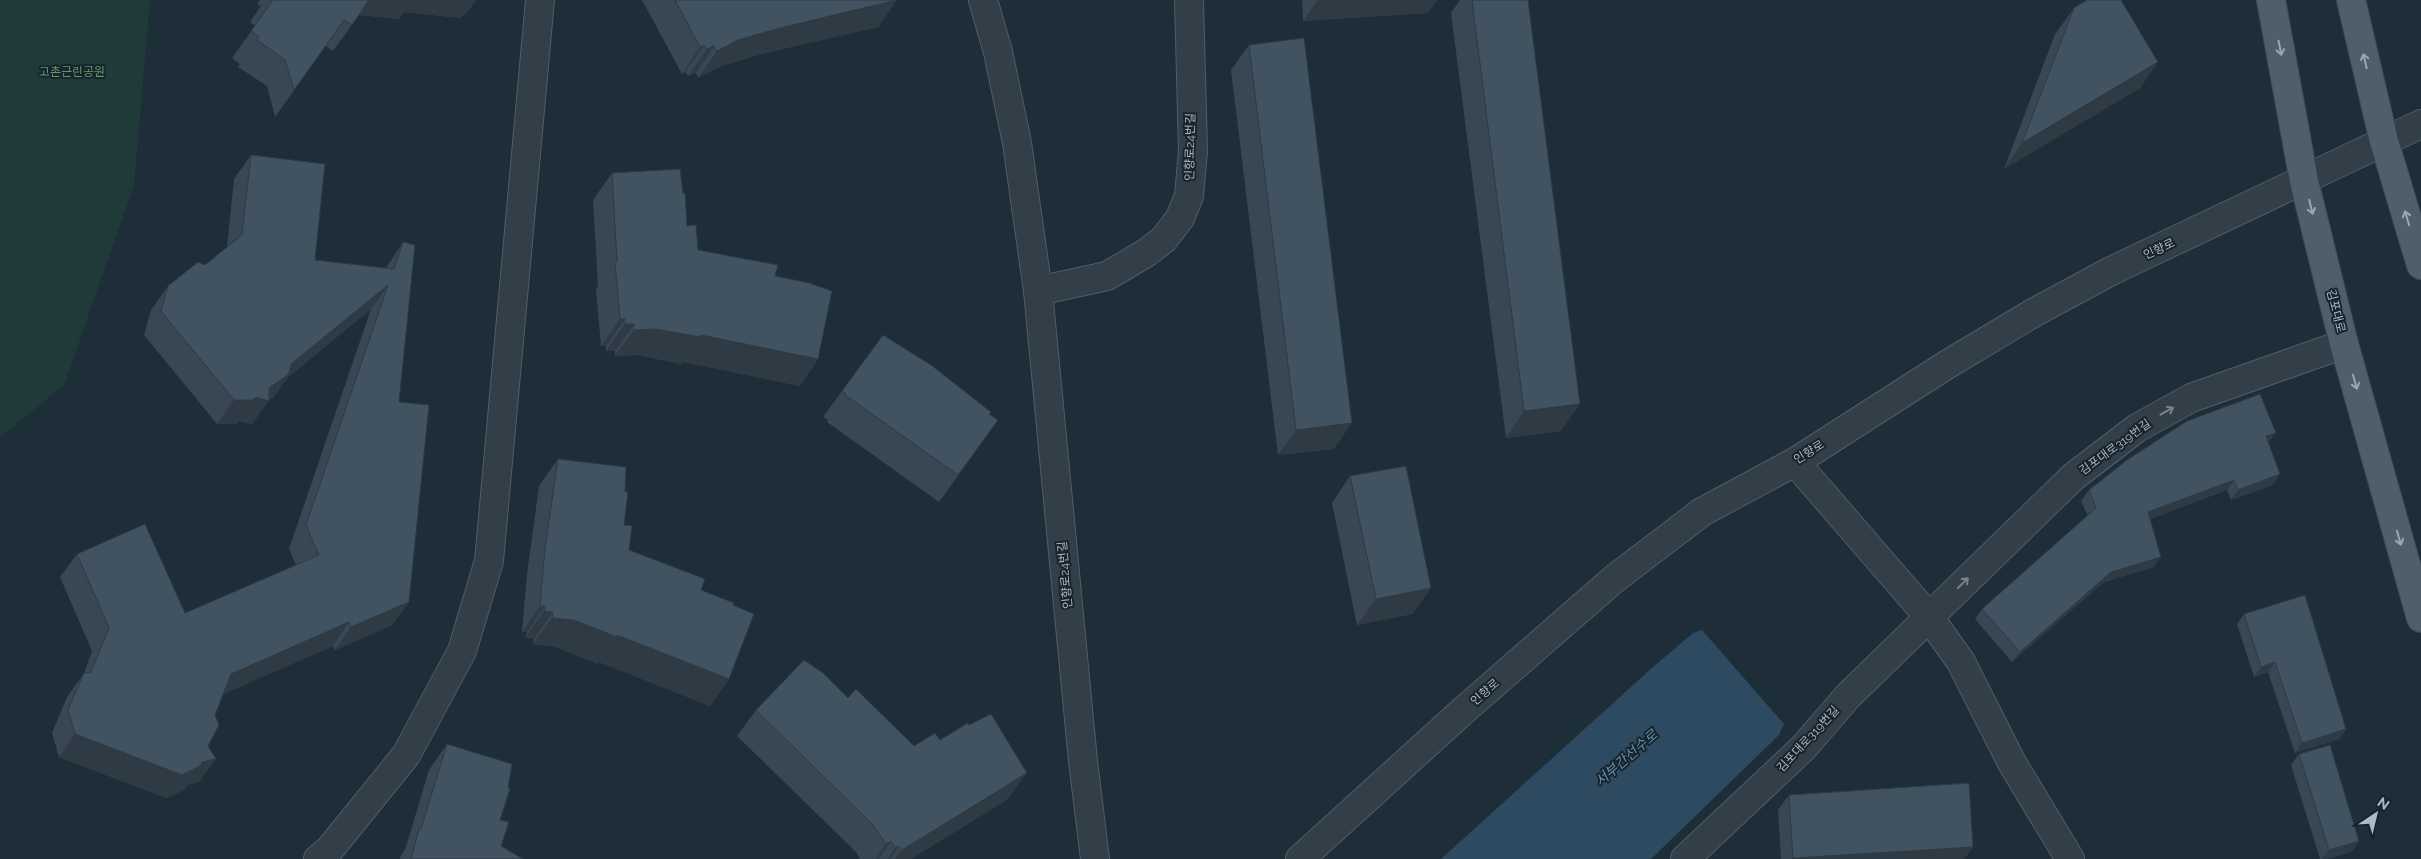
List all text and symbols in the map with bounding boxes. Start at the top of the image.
one-way arrow [2276,40,2285,56]
one-way arrow [2360,54,2369,70]
park label: 고촌근린공원 [39,65,105,79]
street label: 인향로24번길 [1182,113,1198,181]
one-way arrow [2307,199,2316,215]
one-way arrow [2401,211,2411,227]
street label: 인향로 [2141,236,2177,262]
street label: 김포대로 [2324,288,2348,334]
one-way arrow [2351,373,2360,389]
one-way arrow [2159,406,2174,415]
street label: 김포대로319번길 [2077,416,2153,478]
street label: 인향로 [1791,437,1827,467]
one-way arrow [2394,530,2404,546]
street label: 인향로24번길 [1055,541,1075,609]
one-way arrow [1957,576,1969,589]
street label: 인향로 [1468,676,1502,708]
street label: 김포대로319번길 [1774,703,1842,775]
water label: 서부간선수로 [1592,726,1661,789]
north arrow [2351,789,2401,839]
text: N [2374,794,2392,813]

